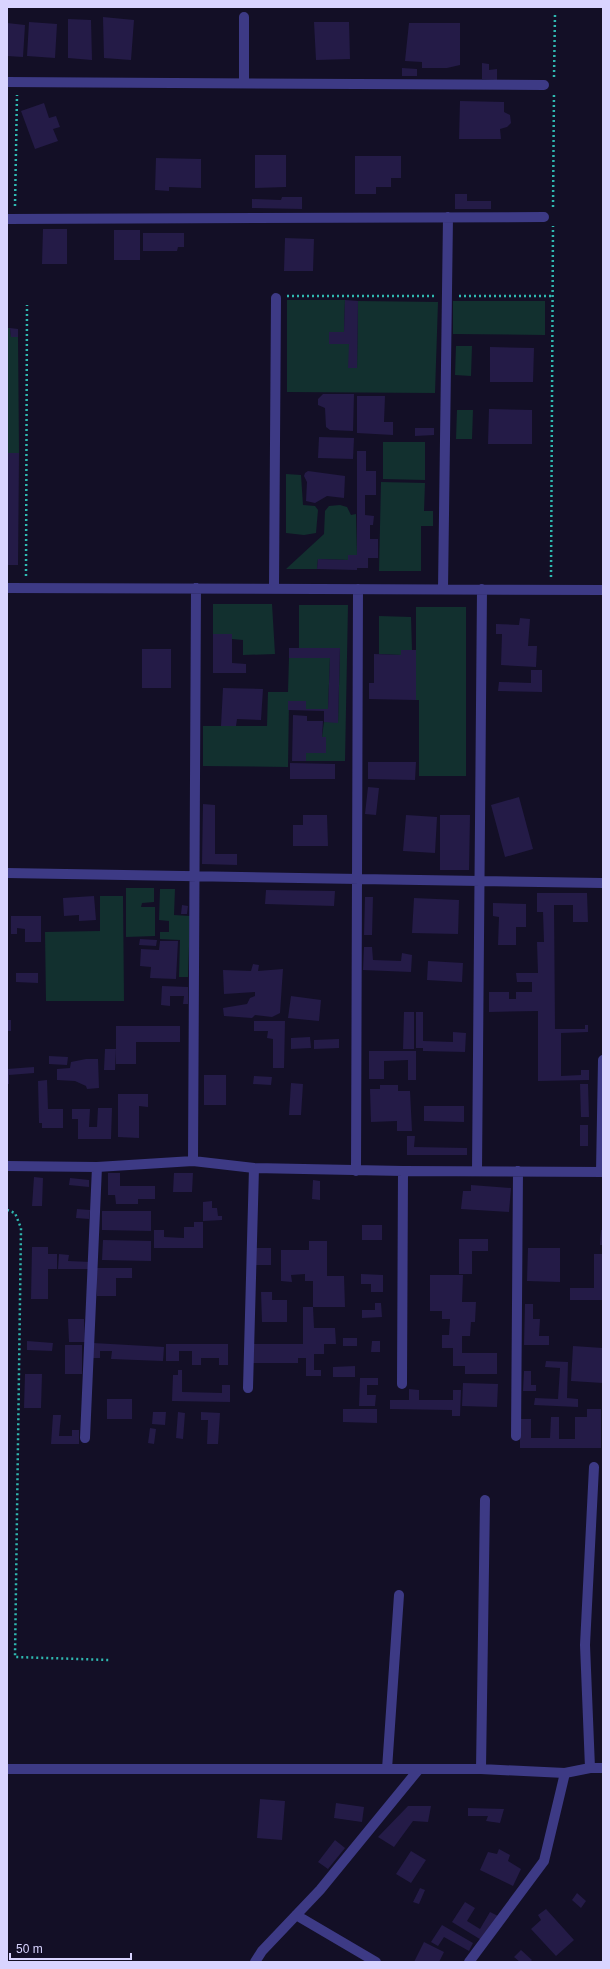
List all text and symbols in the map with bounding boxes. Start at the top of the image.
scale bar [10,1935,131,1961]
text: 50 m [16,1942,43,1956]

